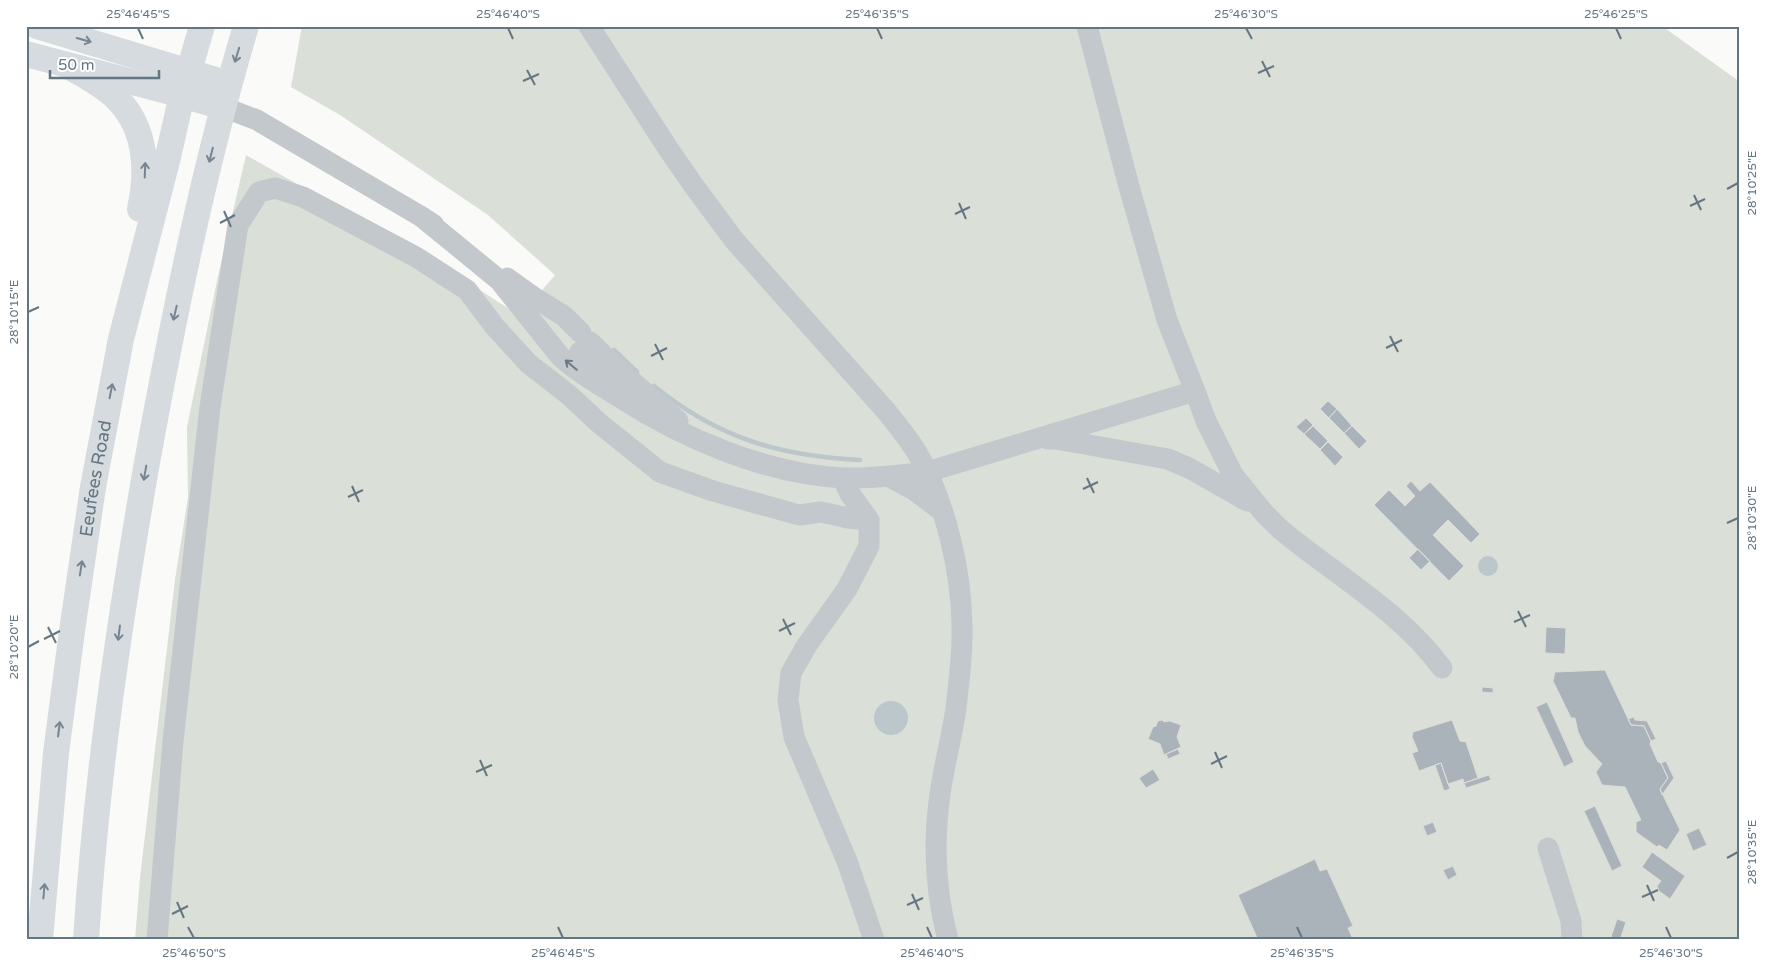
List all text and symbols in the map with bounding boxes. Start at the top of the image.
text: 25°46'45"S [106,7,170,21]
text: 25°46'40"S [476,7,540,21]
text: 25°46'35"S [845,7,909,21]
text: 25°46'30"S [1214,7,1278,21]
text: 25°46'25"S [1584,7,1648,21]
one-way arrow [75,35,91,45]
one-way arrow [232,47,242,63]
scale bar [50,48,159,80]
text: 50 m [58,56,95,74]
one-way arrow [206,146,215,162]
text: 28°10'25"E [1745,150,1759,216]
one-way arrow [140,162,150,178]
text: 28°10'15"E [7,279,21,345]
one-way arrow [170,305,179,321]
one-way arrow [564,359,577,371]
one-way arrow [107,383,117,399]
street label: Eeufees Road [75,419,116,538]
one-way arrow [140,464,150,480]
text: 28°10'30"E [1745,485,1759,551]
one-way arrow [76,561,86,577]
text: 28°10'20"E [7,614,21,680]
one-way arrow [114,625,124,641]
one-way arrow [54,722,64,738]
text: 28°10'35"E [1745,819,1759,885]
one-way arrow [39,883,49,899]
text: 25°46'50"S [162,946,226,960]
text: 25°46'45"S [531,946,595,960]
text: 25°46'40"S [900,946,964,960]
text: 25°46'35"S [1270,946,1334,960]
text: 25°46'30"S [1639,946,1703,960]

